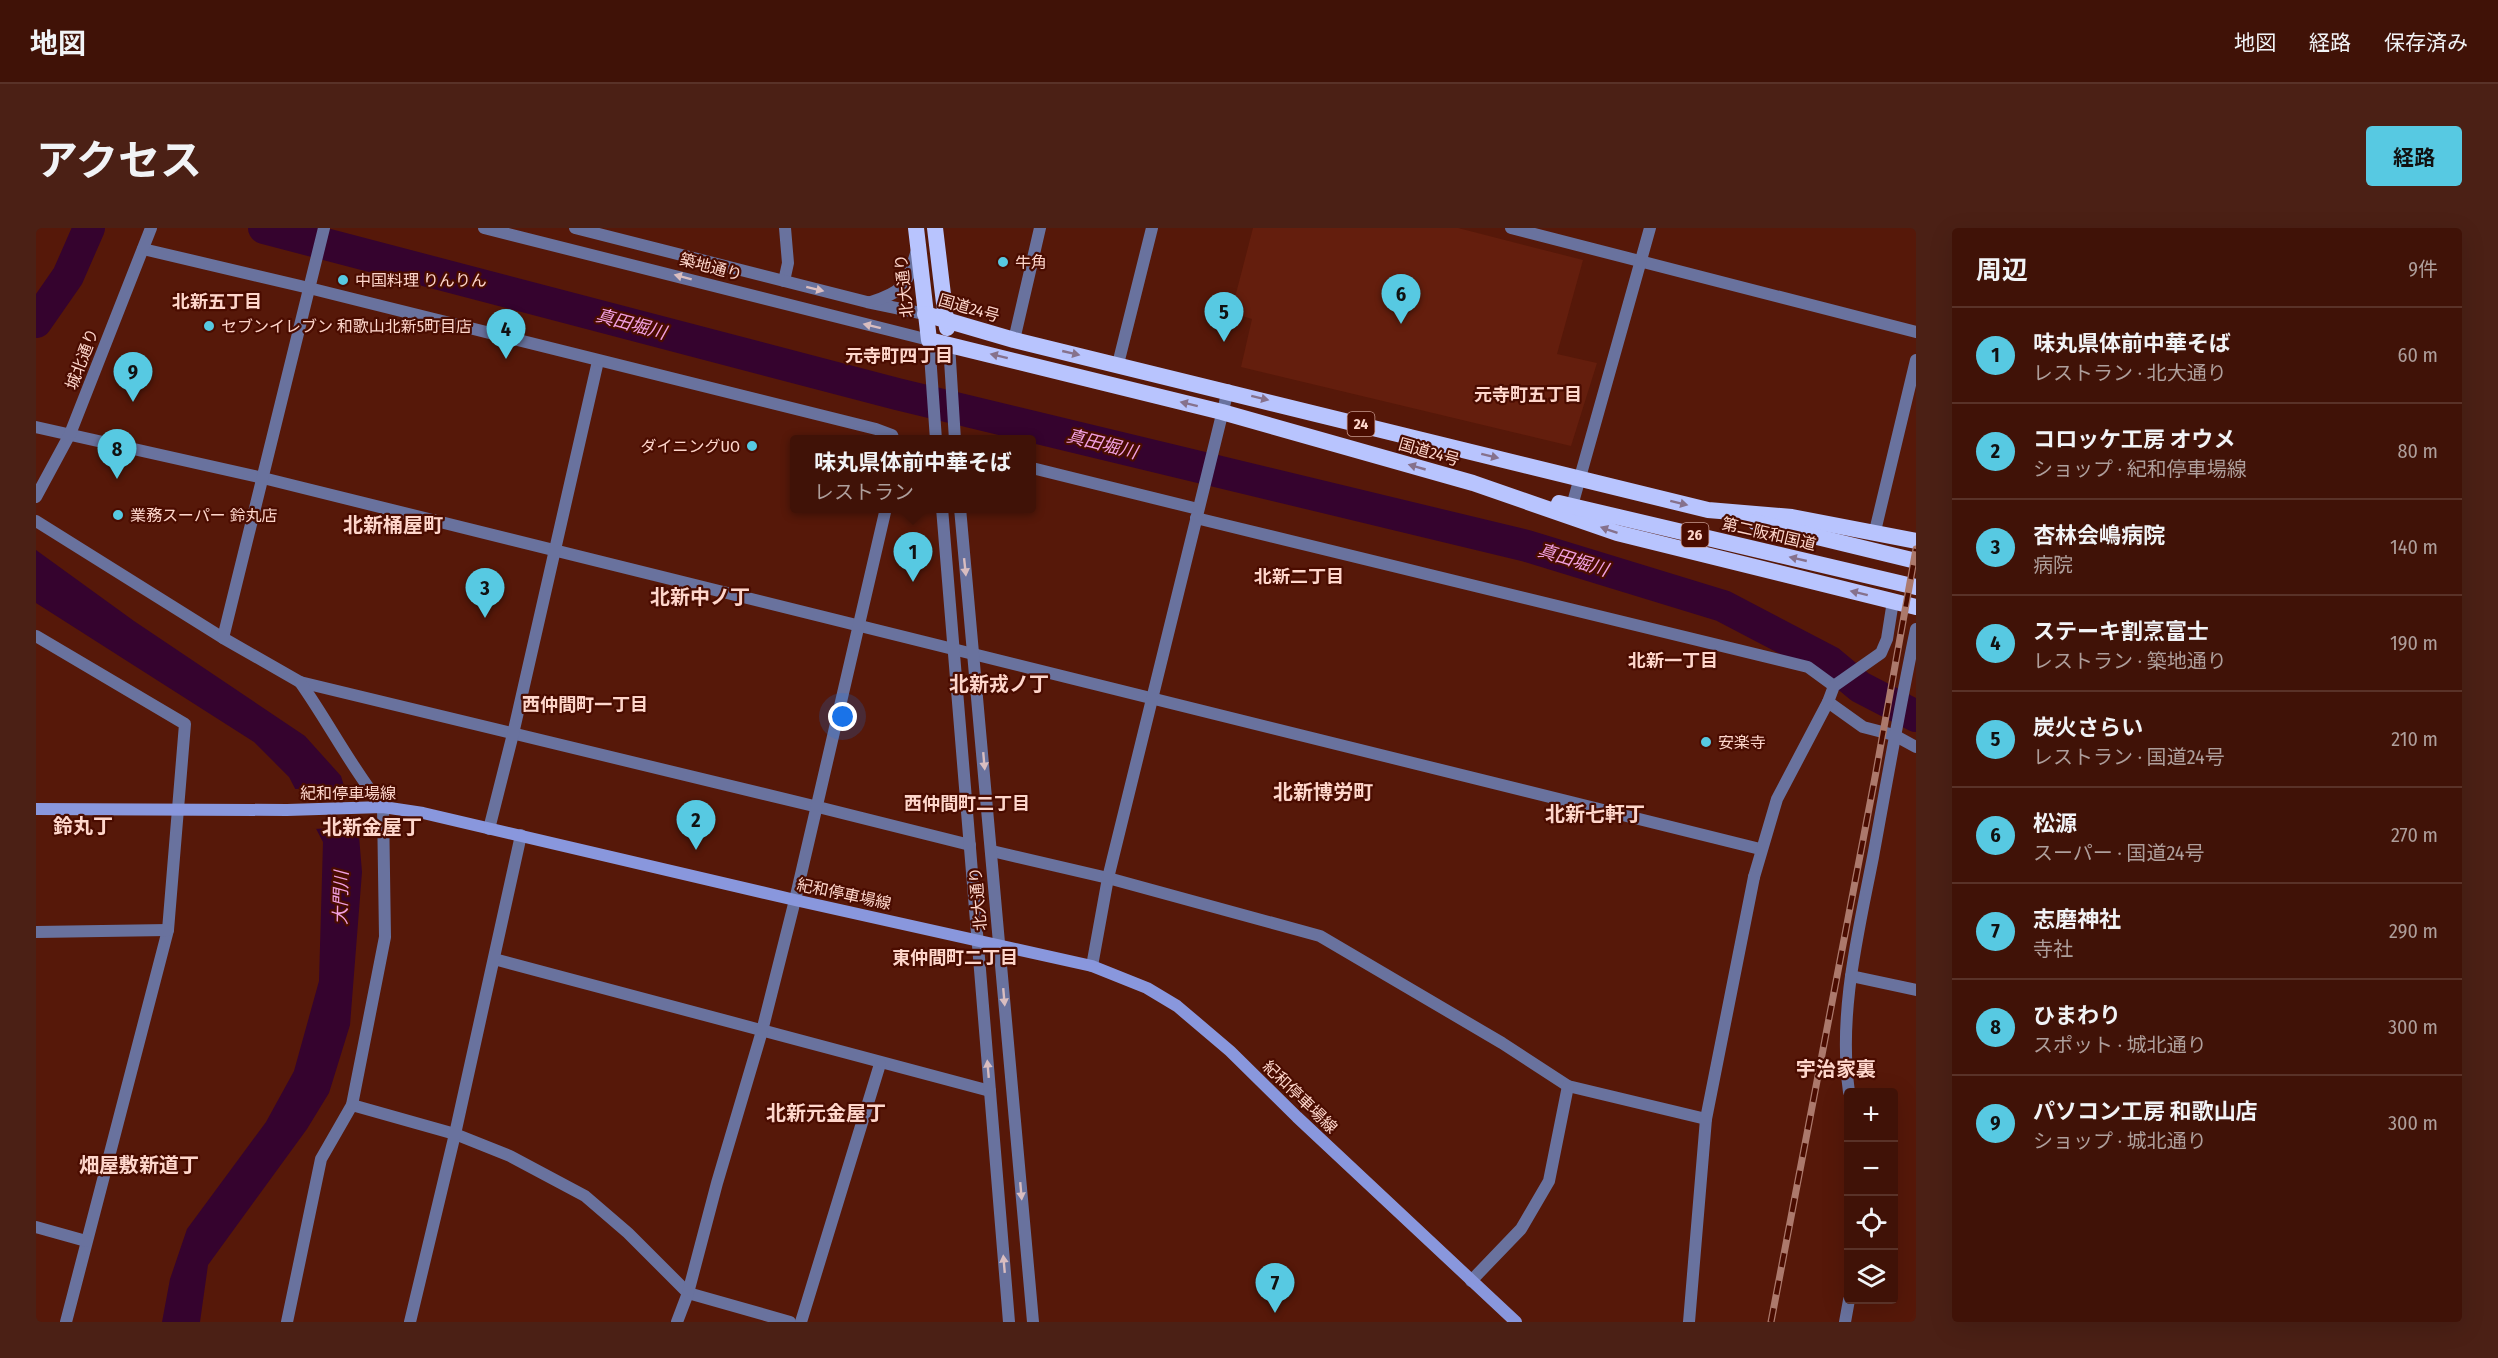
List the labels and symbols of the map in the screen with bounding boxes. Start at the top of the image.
street label: 築地通り [678,250,744,284]
street label: 北大通り [891,253,917,319]
place label: 牛角 [1015,253,1047,272]
marker: 牛角 [996,255,1010,269]
place label: 中国料理 りんりん [355,271,487,290]
one-way arrow [674,272,692,282]
marker: 中国料理 りんりん [336,273,350,287]
pin: 6 [1382,274,1420,324]
one-way arrow [806,285,824,295]
street label: 国道24号 [936,290,1002,326]
district label: 北新五丁目 [172,291,262,313]
pin: 5 [1204,292,1244,342]
water label: 真田堀川 [593,304,671,344]
pin: 4 [486,310,526,359]
place label: セブンイレブン 和歌山北新5町目店 [221,317,472,336]
marker: セブンイレブン 和歌山北新5町目店 [202,319,216,333]
one-way arrow [863,320,881,330]
street label: 城北通り [62,326,102,392]
district label: 元寺町四丁目 [845,345,953,367]
one-way arrow [1061,349,1080,359]
one-way arrow [990,350,1009,360]
pin: 9 [114,352,152,402]
district label: 元寺町五丁目 [1474,384,1582,406]
one-way arrow [1251,394,1269,404]
one-way arrow [1179,398,1198,408]
road number: 24 [1348,412,1374,436]
water label: 真田堀川 [1064,425,1142,464]
pin: 8 [98,430,136,479]
street label: 国道24号 [1396,434,1462,470]
place label: ダイニングUO [641,437,740,456]
marker: ダイニングUO [745,439,759,453]
one-way arrow [1481,451,1499,461]
one-way arrow [1408,462,1426,471]
one-way arrow [1670,498,1689,508]
place label: 業務スーパー 鈴丸店 [130,506,278,525]
marker: 業務スーパー 鈴丸店 [111,508,125,522]
district label: 北新桶屋町 [343,513,443,537]
street label: 第二阪和国道 [1720,514,1818,554]
road number: 26 [1682,523,1708,547]
one-way arrow [1600,525,1618,535]
pin: 1 [894,532,932,582]
water label: 真田堀川 [1535,539,1613,582]
one-way arrow [1788,554,1807,563]
one-way arrow [961,557,970,576]
district label: 北新二丁目 [1254,566,1344,588]
pin: 3 [466,568,504,618]
district label: 北新中ノ丁 [650,585,750,609]
one-way arrow [1850,587,1868,597]
district label: 北新一丁目 [1628,650,1718,672]
district label: 北新戎ノ丁 [949,672,1049,696]
district label: 西仲間町一丁目 [522,694,648,716]
your location [828,702,857,731]
place label: 安楽寺 [1718,733,1766,752]
marker: 安楽寺 [1699,735,1713,749]
one-way arrow [979,751,989,770]
district label: 北新博労町 [1273,780,1373,804]
street label: 紀和停車場線 [300,784,396,803]
district label: 西仲間町二丁目 [904,793,1030,815]
pin: 2 [676,800,716,850]
district label: 北新七軒丁 [1545,802,1645,826]
district label: 鈴丸丁 [53,814,113,838]
district label: 北新金屋丁 [322,815,422,839]
street label: 北大通り [966,866,990,932]
water label: 大門川 [330,869,353,925]
street label: 紀和停車場線 [795,875,893,913]
district label: 東仲間町二丁目 [892,947,1018,969]
one-way arrow [999,988,1009,1007]
street label: 紀和停車場線 [1259,1057,1341,1137]
district label: 宇治家裏 [1796,1057,1876,1081]
one-way arrow [983,1060,993,1079]
district label: 北新元金屋丁 [766,1101,886,1125]
district label: 畑屋敷新道丁 [79,1153,199,1177]
one-way arrow [1016,1182,1026,1201]
one-way arrow [999,1254,1009,1273]
pin: 7 [1256,1264,1294,1313]

